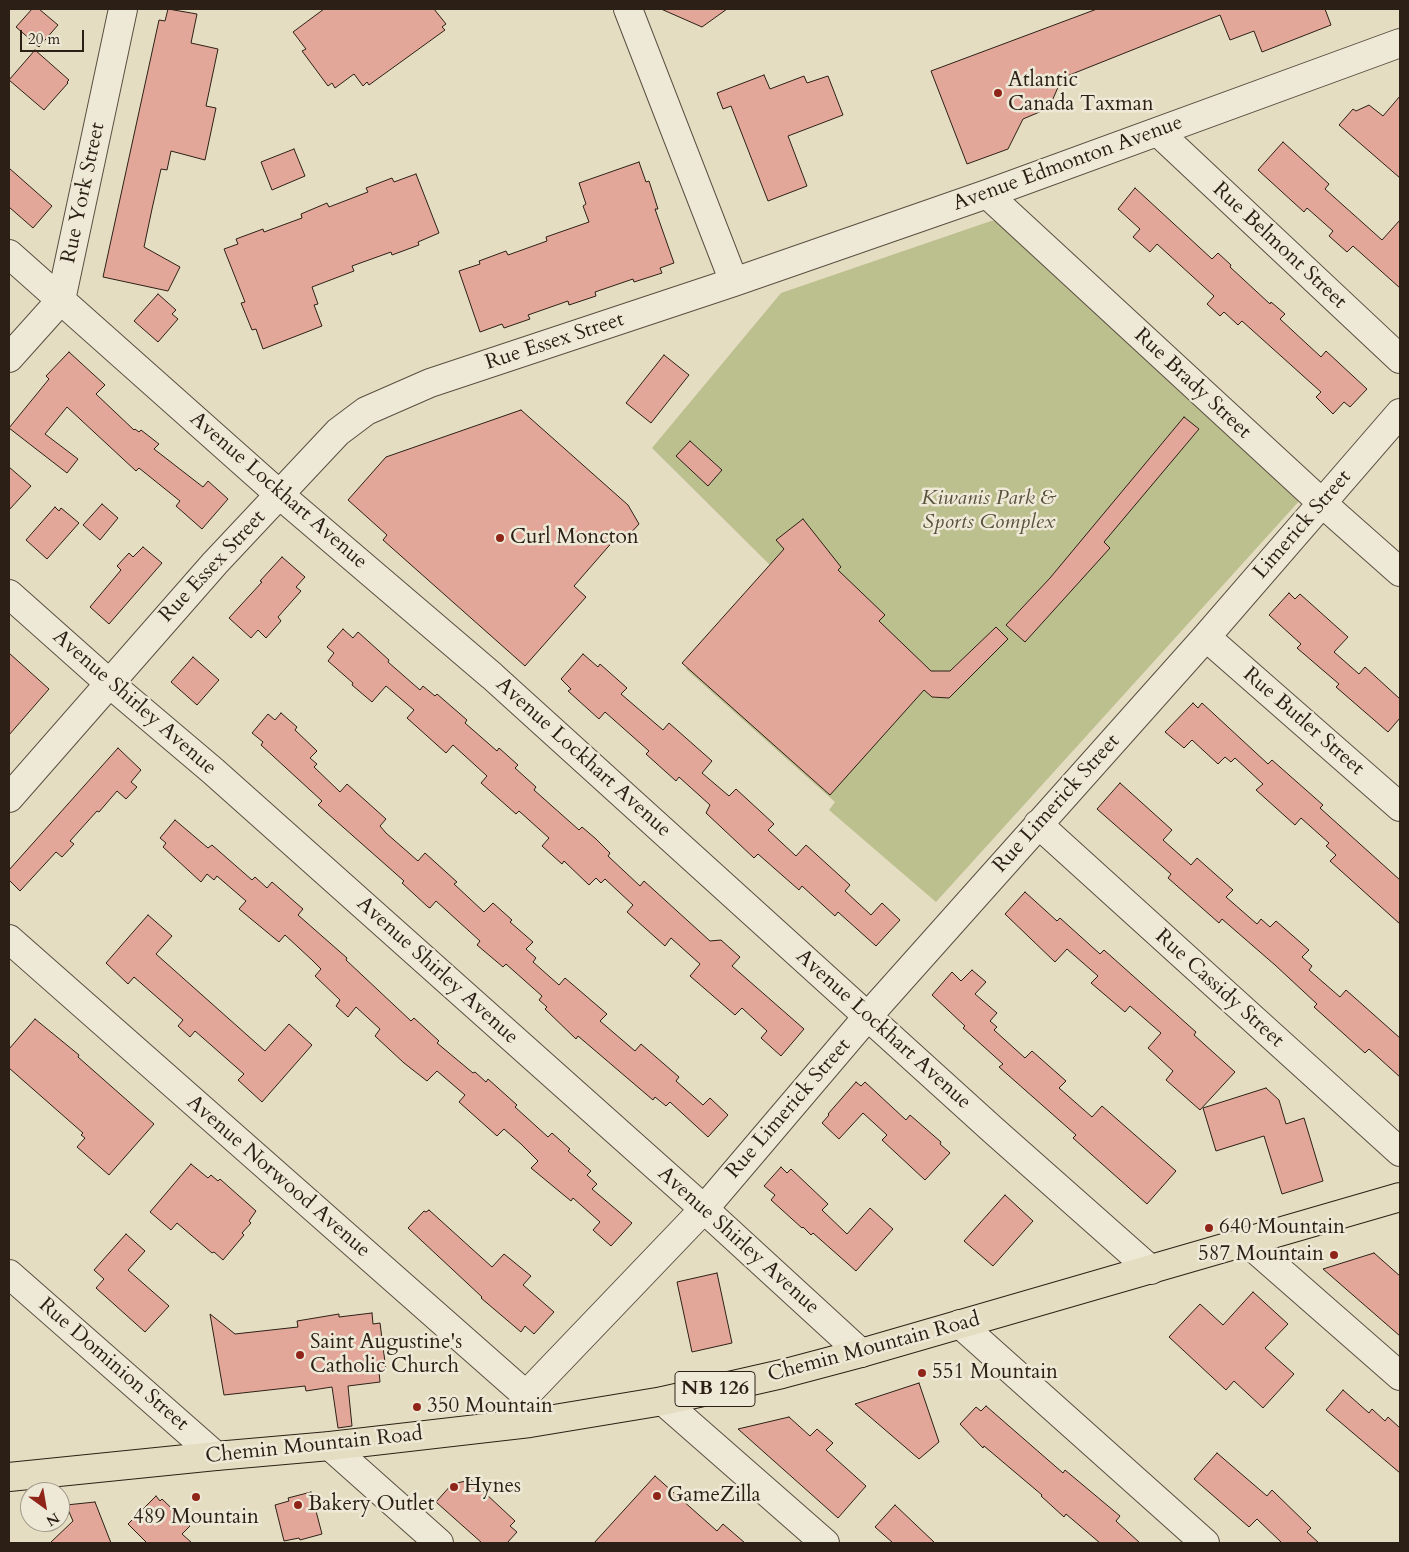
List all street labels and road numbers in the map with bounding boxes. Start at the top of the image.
street label: Avenue Edmonton Avenue [950,111,1186,217]
street label: Rue York Street [57,120,111,266]
street label: Rue Belmont Street [1207,177,1351,315]
street label: Rue Essex Street [482,308,628,376]
street label: Rue Brady Street [1128,323,1256,445]
street label: Avenue Lockhart Avenue [184,407,372,575]
street label: Limerick Street [1249,465,1357,585]
street label: Rue Essex Street [155,506,271,628]
street label: Avenue Shirley Avenue [47,625,221,781]
street label: Rue Butler Street [1237,663,1369,781]
street label: Avenue Lockhart Avenue [490,673,676,843]
street label: Rue Limerick Street [988,730,1126,878]
street label: Avenue Shirley Avenue [351,892,523,1050]
street label: Rue Cassidy Street [1149,925,1289,1053]
street label: Avenue Lockhart Avenue [790,945,976,1115]
street label: Rue Limerick Street [721,1034,857,1184]
street label: Avenue Norwood Avenue [181,1090,375,1264]
street label: Avenue Shirley Avenue [652,1162,824,1320]
street label: Rue Dominion Street [33,1293,193,1437]
street label: Chemin Mountain Road [765,1308,983,1388]
road number: NB 126 [675,1372,755,1406]
street label: Chemin Mountain Road [204,1422,424,1470]

